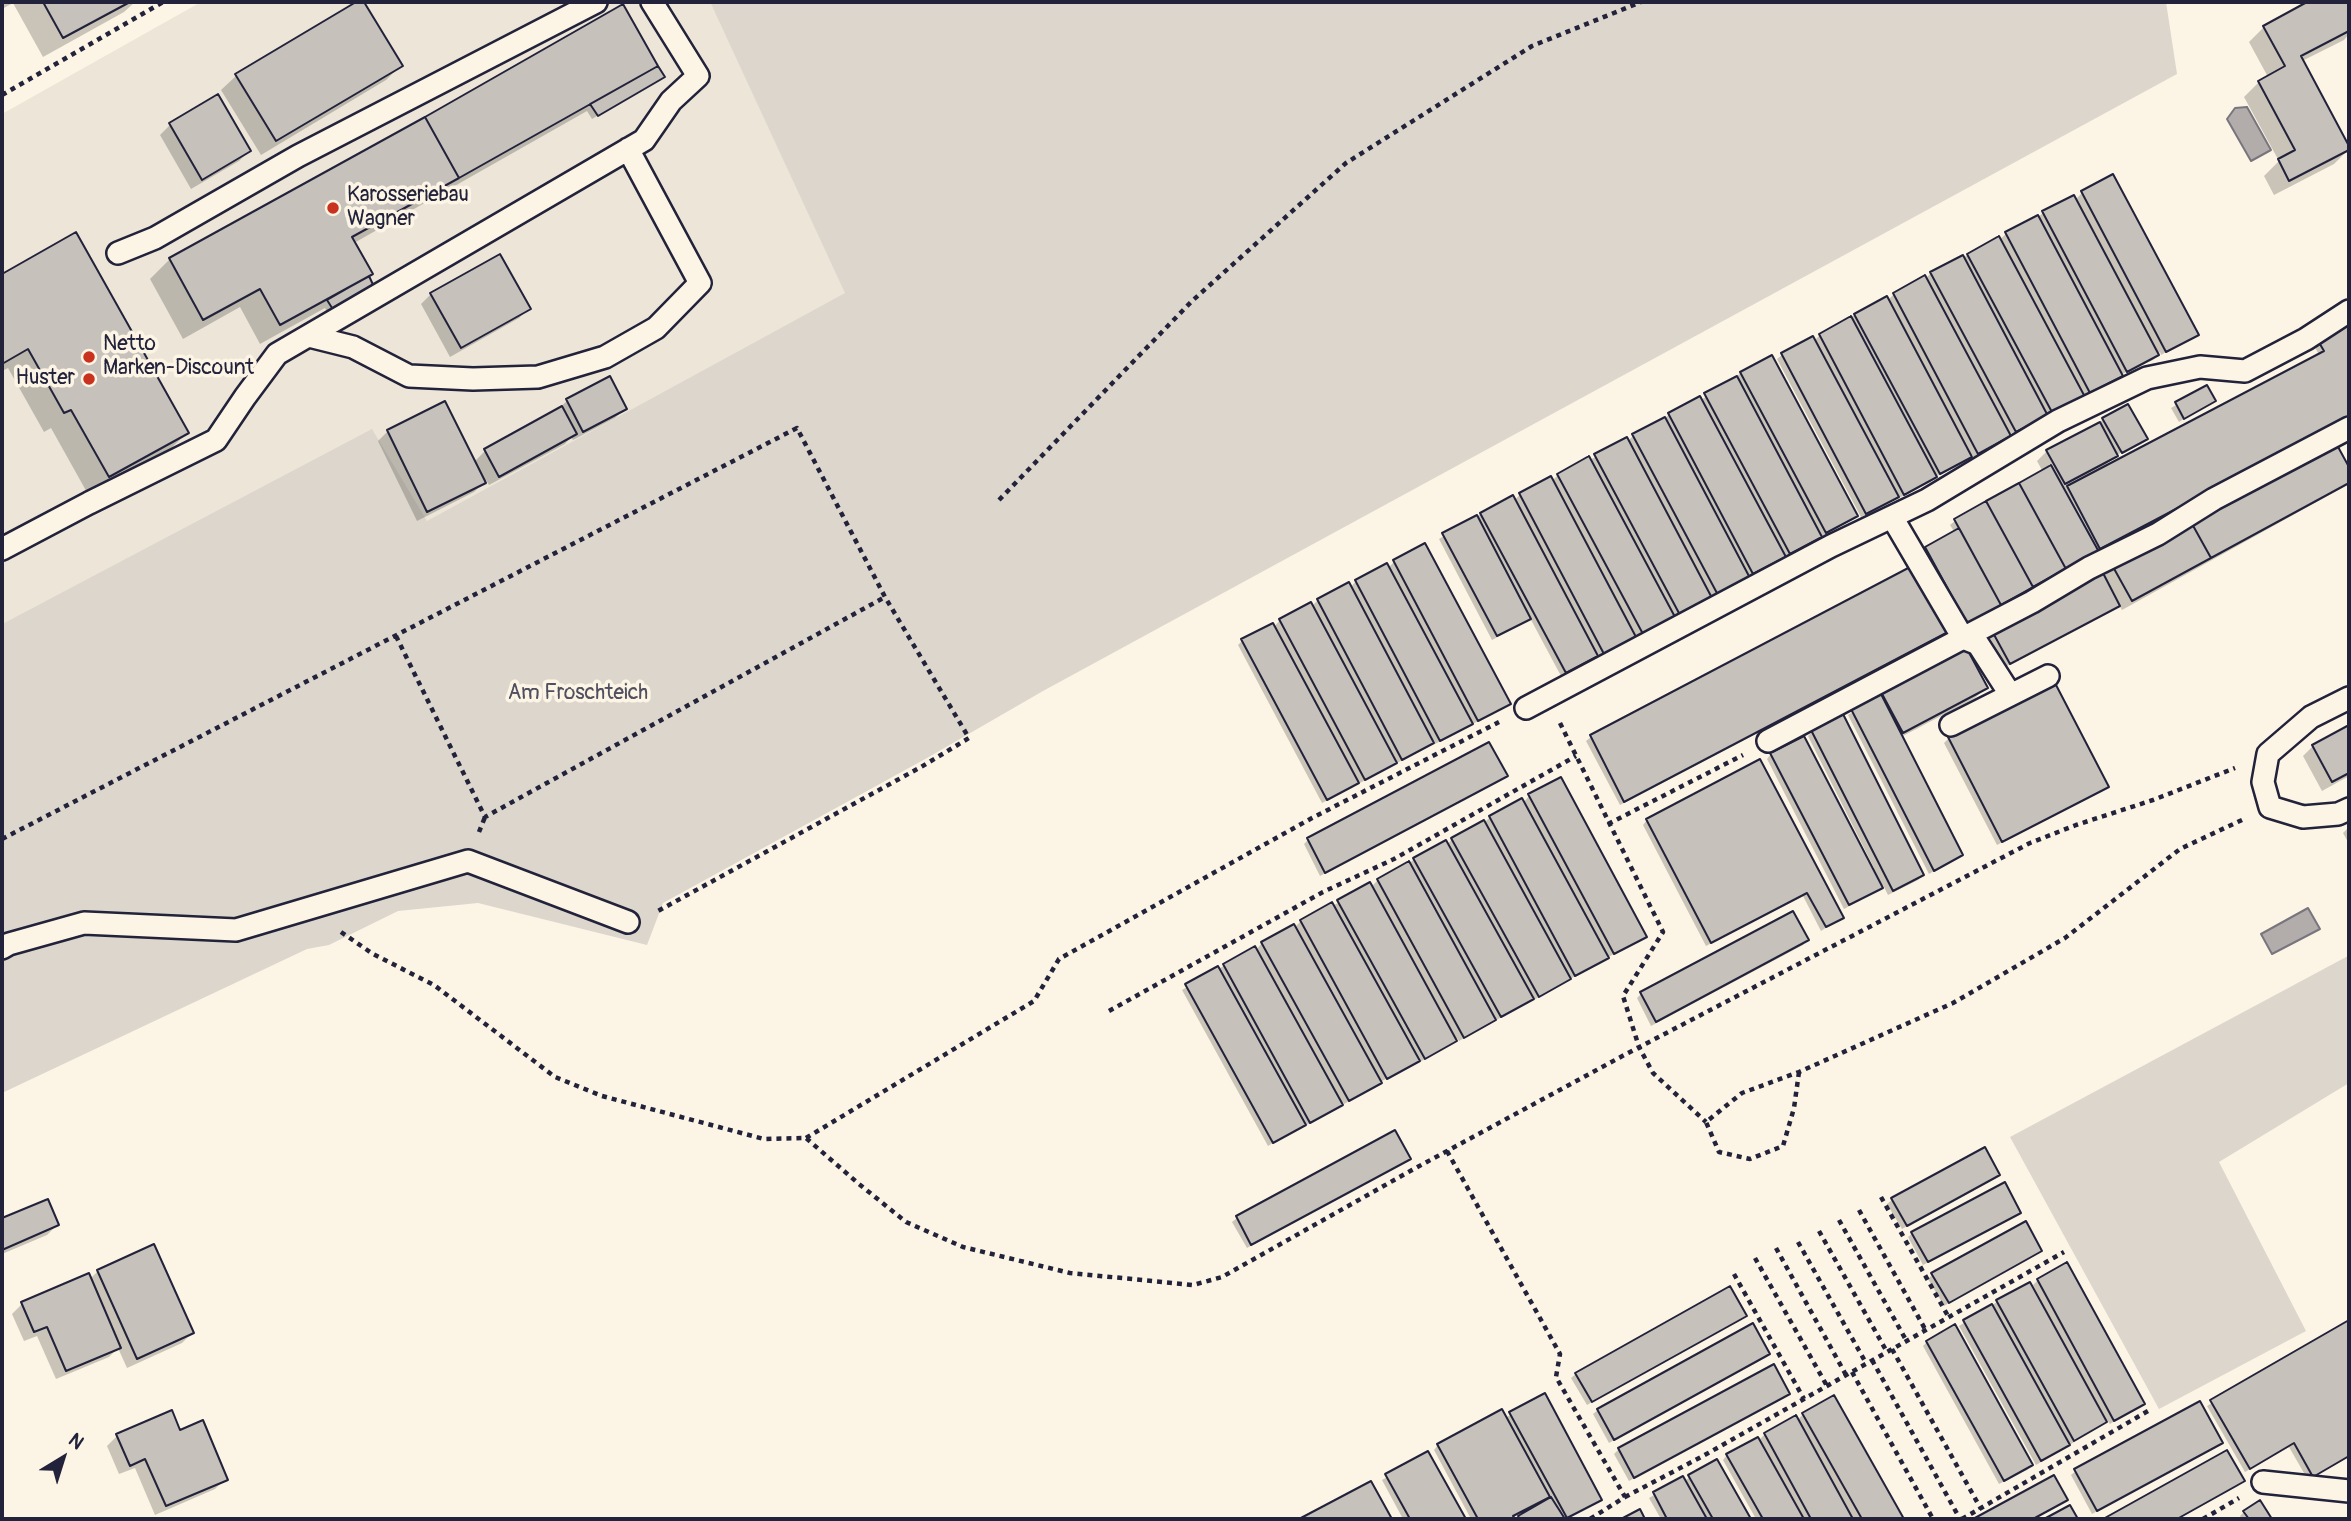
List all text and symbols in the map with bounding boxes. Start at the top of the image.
place label: Karosseriebau Wagner [347,183,469,233]
marker: Karosseriebau Wagner [325,200,341,216]
place label: Netto Marken-Discount [103,332,254,382]
marker: Netto Marken-Discount [81,349,97,365]
place label: Huster [15,366,75,392]
marker: Huster [81,371,97,387]
park label: Am Froschteich [508,681,648,707]
north arrow [28,1423,98,1493]
text: N [63,1428,88,1455]

